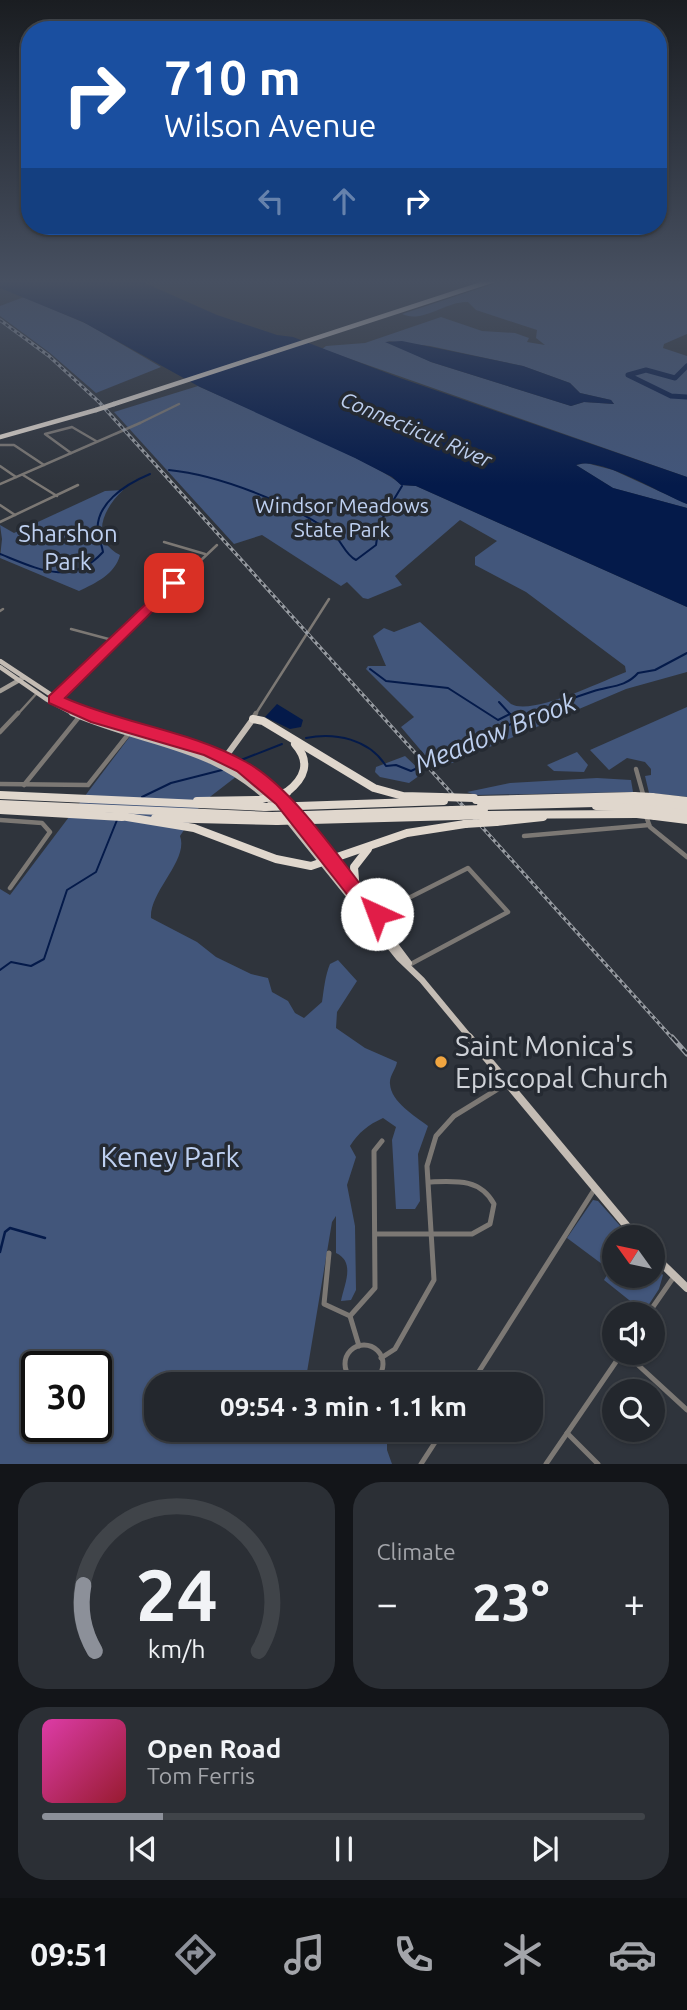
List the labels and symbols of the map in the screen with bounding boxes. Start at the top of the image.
water label: Connecticut River [337,386,497,472]
park label: Windsor Meadows State Park [255,493,429,541]
park label: Sharshon Park [18,520,118,575]
pin [144,553,204,613]
water label: Meadow Brook [410,687,580,778]
position arrow [340,877,414,951]
place label: Saint Monica's Episcopal Church [455,1030,669,1093]
marker: Saint Monica's Episcopal Church [433,1054,449,1070]
park label: Keney Park [100,1141,240,1172]
north arrow [602,1225,665,1288]
speed limit sign: 30 [21,1351,112,1442]

